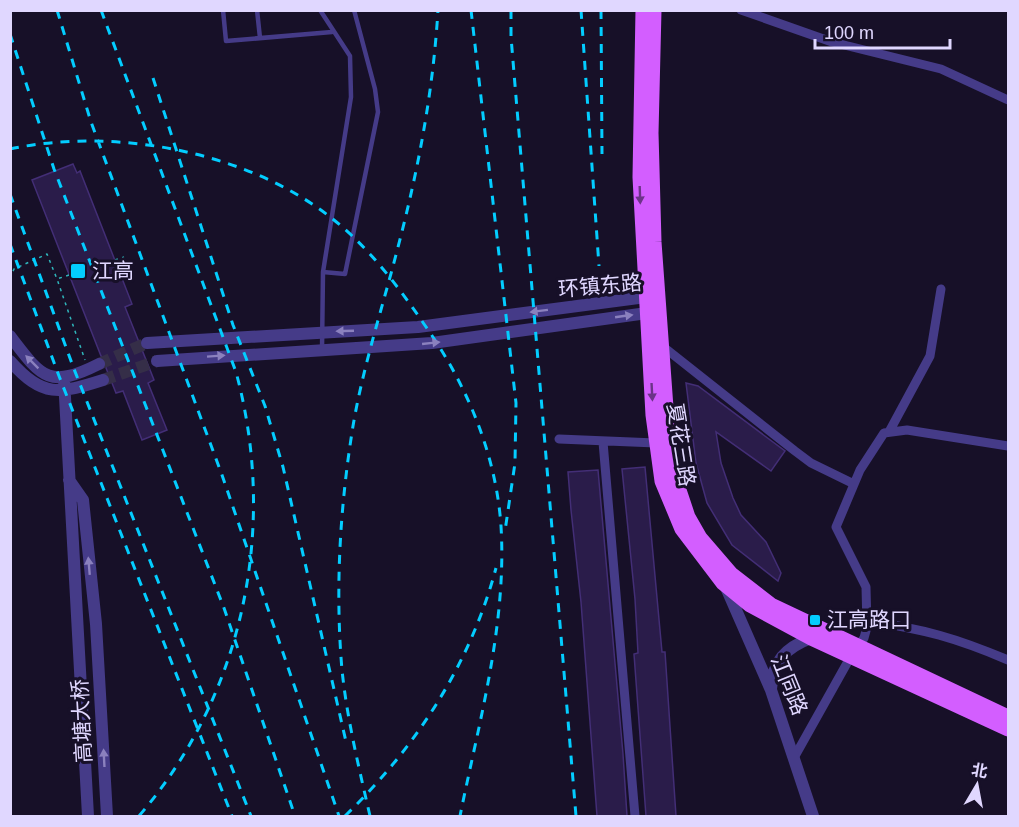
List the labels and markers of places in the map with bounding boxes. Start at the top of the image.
place label: 江高 [92,259,134,282]
marker: 江高 [69,262,87,280]
place label: 江高路口 [827,608,911,631]
marker: 江高路口 [808,613,822,627]

